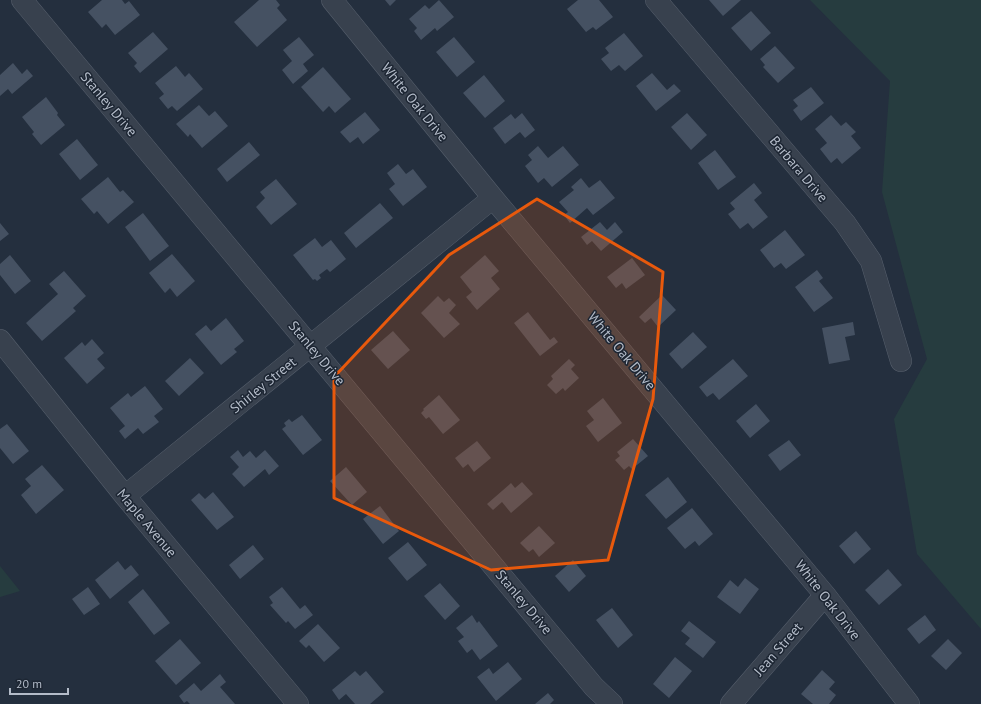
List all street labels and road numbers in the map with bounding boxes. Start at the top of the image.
street label: White Oak Drive [378,59,452,145]
street label: Stanley Drive [77,68,141,140]
street label: Barbara Drive [766,132,832,206]
street label: White Oak Drive [584,308,660,394]
street label: Stanley Drive [285,317,349,389]
street label: Shirley Street [226,353,300,417]
street label: Maple Avenue [113,485,181,561]
street label: White Oak Drive [791,556,865,644]
street label: Stanley Drive [492,566,556,638]
street label: Jean Street [749,618,806,680]

